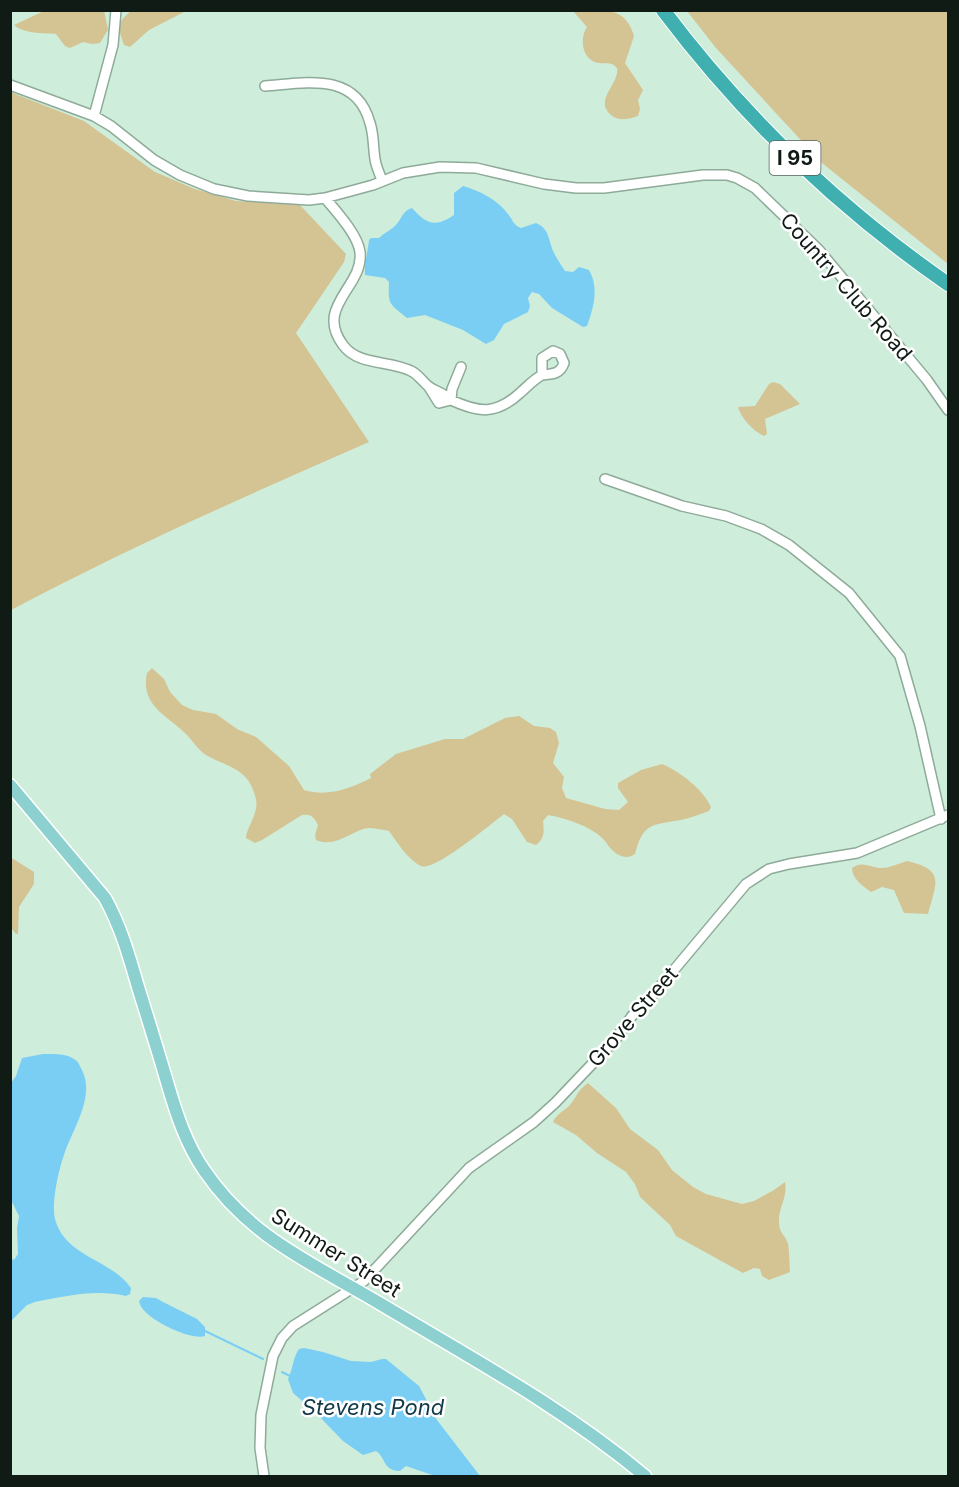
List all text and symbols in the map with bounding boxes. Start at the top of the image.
road number: I 95 [770,141,820,175]
street label: Country Club Road [775,208,917,366]
street label: Grove Street [582,962,683,1072]
street label: Summer Street [267,1203,406,1302]
water label: Stevens Pond [302,1394,445,1420]

